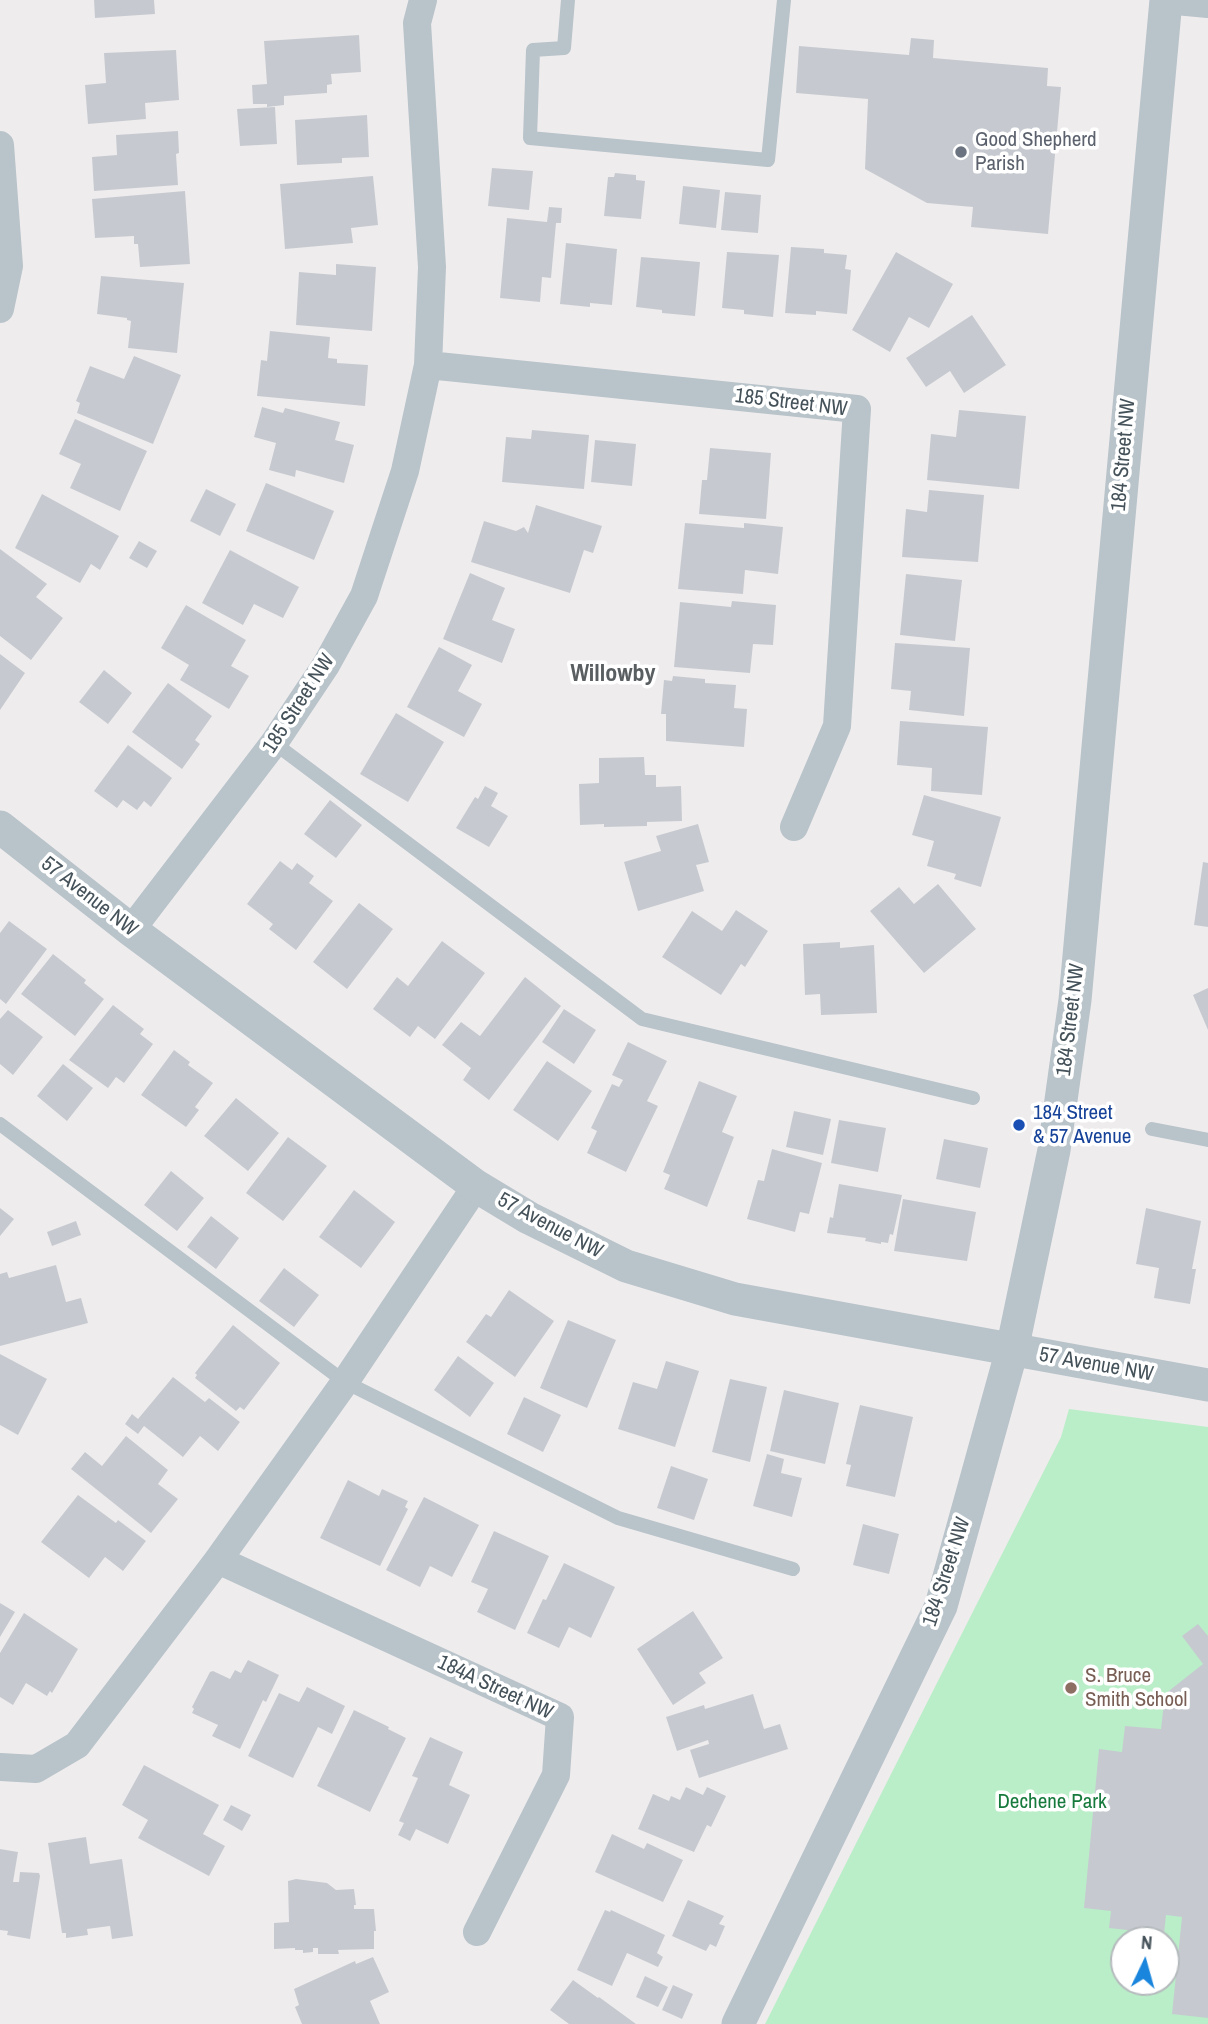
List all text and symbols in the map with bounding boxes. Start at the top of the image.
place label: Good Shepherd Parish [975,127,1097,177]
marker: Good Shepherd Parish [953,144,969,160]
street label: 185 Street NW [733,384,849,422]
street label: 184 Street NW [1107,398,1141,512]
street label: 185 Street NW [258,650,340,758]
district label: Willowby [570,661,656,689]
street label: 57 Avenue NW [36,852,142,942]
street label: 184 Street NW [1052,962,1090,1078]
place label: 184 Street & 57 Avenue [1033,1100,1131,1150]
marker: 184 Street & 57 Avenue [1011,1117,1027,1133]
street label: 57 Avenue NW [493,1188,607,1264]
street label: 57 Avenue NW [1037,1343,1155,1387]
street label: 184 Street NW [918,1514,976,1630]
street label: 184A Street NW [433,1650,557,1726]
place label: S. Bruce Smith School [1085,1663,1187,1713]
marker: S. Bruce Smith School [1063,1680,1079,1696]
park label: Dechene Park [997,1789,1107,1815]
north arrow [1110,1926,1180,1996]
text: N [1140,1929,1153,1956]

